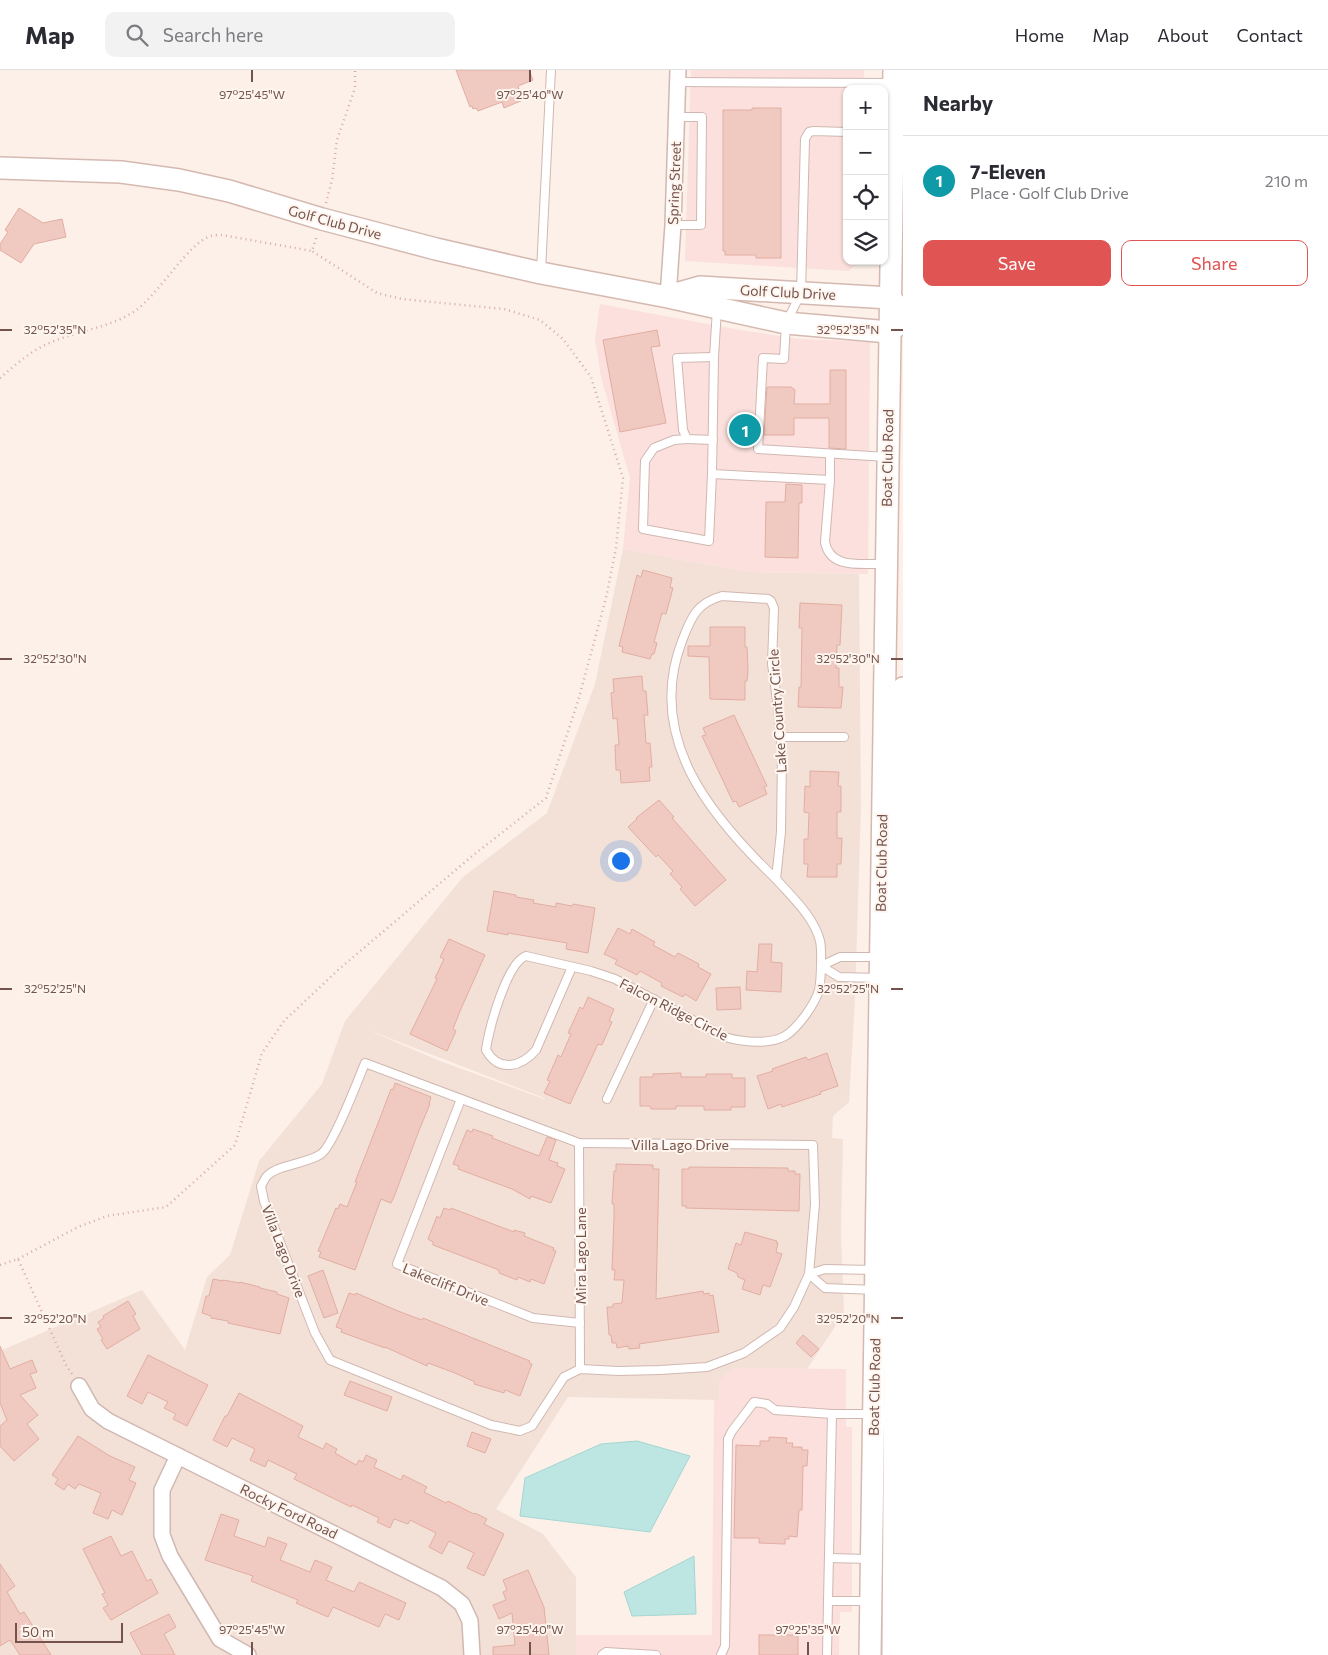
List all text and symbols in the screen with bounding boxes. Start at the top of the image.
search box [105,12,455,57]
text: Map [25,20,75,49]
icon: search [123,21,151,49]
text: Search here [163,23,263,46]
text: Home [1015,24,1064,46]
text: Map [1092,24,1129,46]
text: About [1157,24,1209,46]
text: Contact [1237,24,1303,46]
map controls [843,85,888,265]
button: + [843,85,888,130]
text: 97°25'45"W [219,87,285,101]
text: 97°25'40"W [496,87,564,101]
text: Nearby [923,90,993,115]
button: − [843,130,888,175]
street label: Spring Street [664,141,684,225]
text: 7-Eleven [970,160,1046,183]
text: 1 [935,171,943,190]
text: 210 m [1265,171,1308,190]
button: locate [843,175,888,220]
text: Place · Golf Club Drive [970,183,1129,202]
street label: Golf Club Drive [286,201,384,243]
button: layers [843,220,888,265]
button: Save [923,240,1111,286]
button: Share [1121,240,1308,286]
street label: Golf Club Drive [740,281,836,303]
text: 32°52'35"N [24,322,86,336]
text: 32°52'35"N [817,322,879,336]
street label: Boat Club Road [878,409,896,507]
pin: 1 [729,411,761,449]
street label: Lake Country Circle [764,648,790,774]
text: 32°52'30"N [23,651,87,665]
text: 32°52'30"N [816,651,880,665]
street label: Boat Club Road [872,814,890,912]
your location [608,848,634,874]
street label: Falcon Ridge Circle [617,974,731,1044]
text: 32°52'25"N [24,981,86,995]
text: 32°52'25"N [817,981,879,995]
street label: Villa Lago Drive [631,1136,729,1153]
street label: Villa Lago Drive [259,1202,309,1300]
street label: Mira Lago Lane [572,1207,589,1305]
street label: Lakecliff Drive [400,1259,492,1309]
text: 32°52'20"N [23,1311,87,1325]
text: 32°52'20"N [816,1311,880,1325]
street label: Boat Club Road [865,1338,883,1436]
street label: Rocky Ford Road [237,1480,341,1542]
scale bar [15,1620,122,1643]
text: 97°25'45"W [219,1622,285,1636]
text: 97°25'40"W [496,1622,564,1636]
text: 97°25'35"W [775,1622,841,1636]
text: 50 m [22,1623,54,1640]

